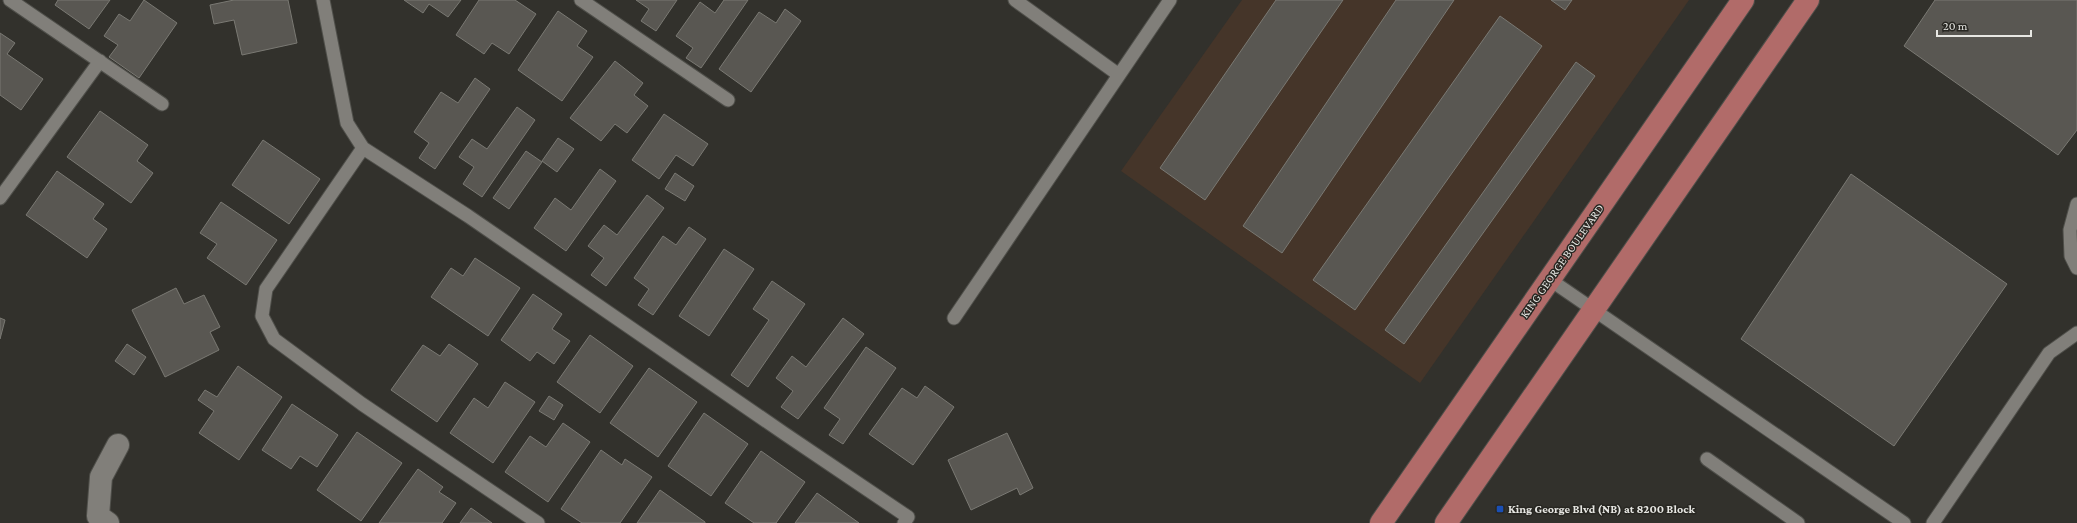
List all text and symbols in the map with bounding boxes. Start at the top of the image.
scale bar [1937,12,2031,38]
text: 20 m [1943,19,1968,33]
street label: KING GEORGE BOULEVARD [1517,201,1607,321]
place label: King George Blvd (NB) at 8200 Block [1508,502,1695,516]
marker: King George Blvd (NB) at 8200 Block [1495,504,1505,514]

